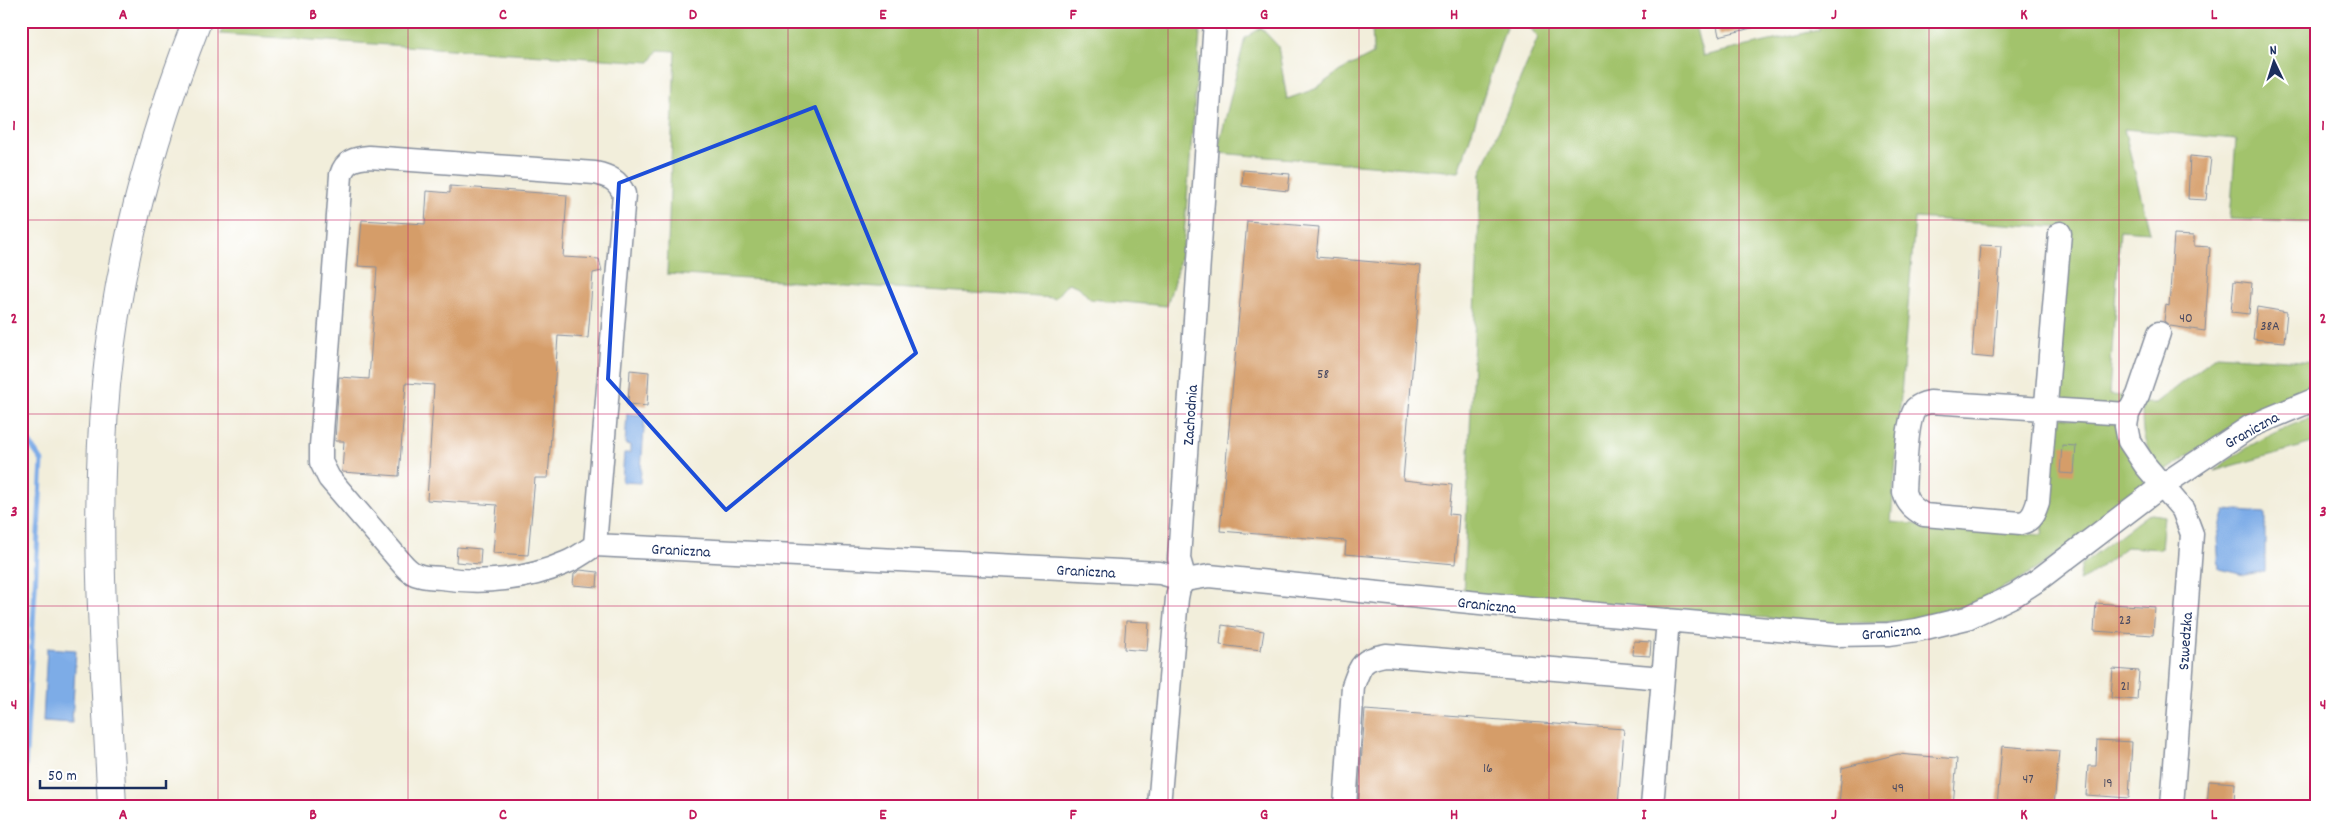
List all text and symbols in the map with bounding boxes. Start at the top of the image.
text: A [119,4,128,27]
text: B [309,4,317,27]
text: C [499,4,507,27]
text: D [689,4,698,27]
text: E [879,4,887,27]
text: F [1069,4,1077,27]
text: G [1260,4,1268,27]
text: H [1450,4,1458,27]
text: I [1642,4,1648,27]
text: J [1831,4,1837,27]
text: K [2020,4,2028,27]
text: L [2211,4,2218,27]
north arrow [2250,38,2300,88]
text: N [2269,41,2277,61]
text: 1 [12,115,16,138]
text: 1 [2321,115,2325,138]
text: 2 [11,308,18,331]
text: 2 [2320,308,2327,331]
house number: 40 [2179,309,2193,329]
house number: 38A [2260,317,2280,337]
house number: 58 [1317,365,1329,385]
street label: Zachodnia [1178,384,1205,446]
street label: Graniczna [2221,407,2284,456]
text: 3 [10,501,18,524]
text: 3 [2319,501,2327,524]
street label: Graniczna [651,538,712,565]
street label: Graniczna [1056,559,1117,586]
street label: Graniczna [1456,592,1518,621]
house number: 23 [2119,611,2131,631]
street label: Szwedzka [2173,611,2200,671]
street label: Graniczna [1861,619,1922,648]
house number: 21 [2120,677,2130,697]
text: 4 [11,694,17,717]
text: 4 [2320,694,2326,717]
scale bar [40,757,166,789]
house number: 16 [1483,759,1493,779]
text: 50 m [48,766,77,788]
house number: 47 [2022,770,2034,790]
house number: 19 [2103,774,2113,794]
house number: 49 [1892,779,1904,799]
text: A [119,804,128,827]
text: B [309,804,317,827]
text: C [499,804,507,827]
text: D [689,804,698,827]
text: E [879,804,887,827]
text: F [1069,804,1077,827]
text: G [1260,804,1268,827]
text: H [1450,804,1458,827]
text: I [1642,804,1648,827]
text: J [1831,804,1837,827]
text: K [2020,804,2028,827]
text: L [2211,804,2218,827]

